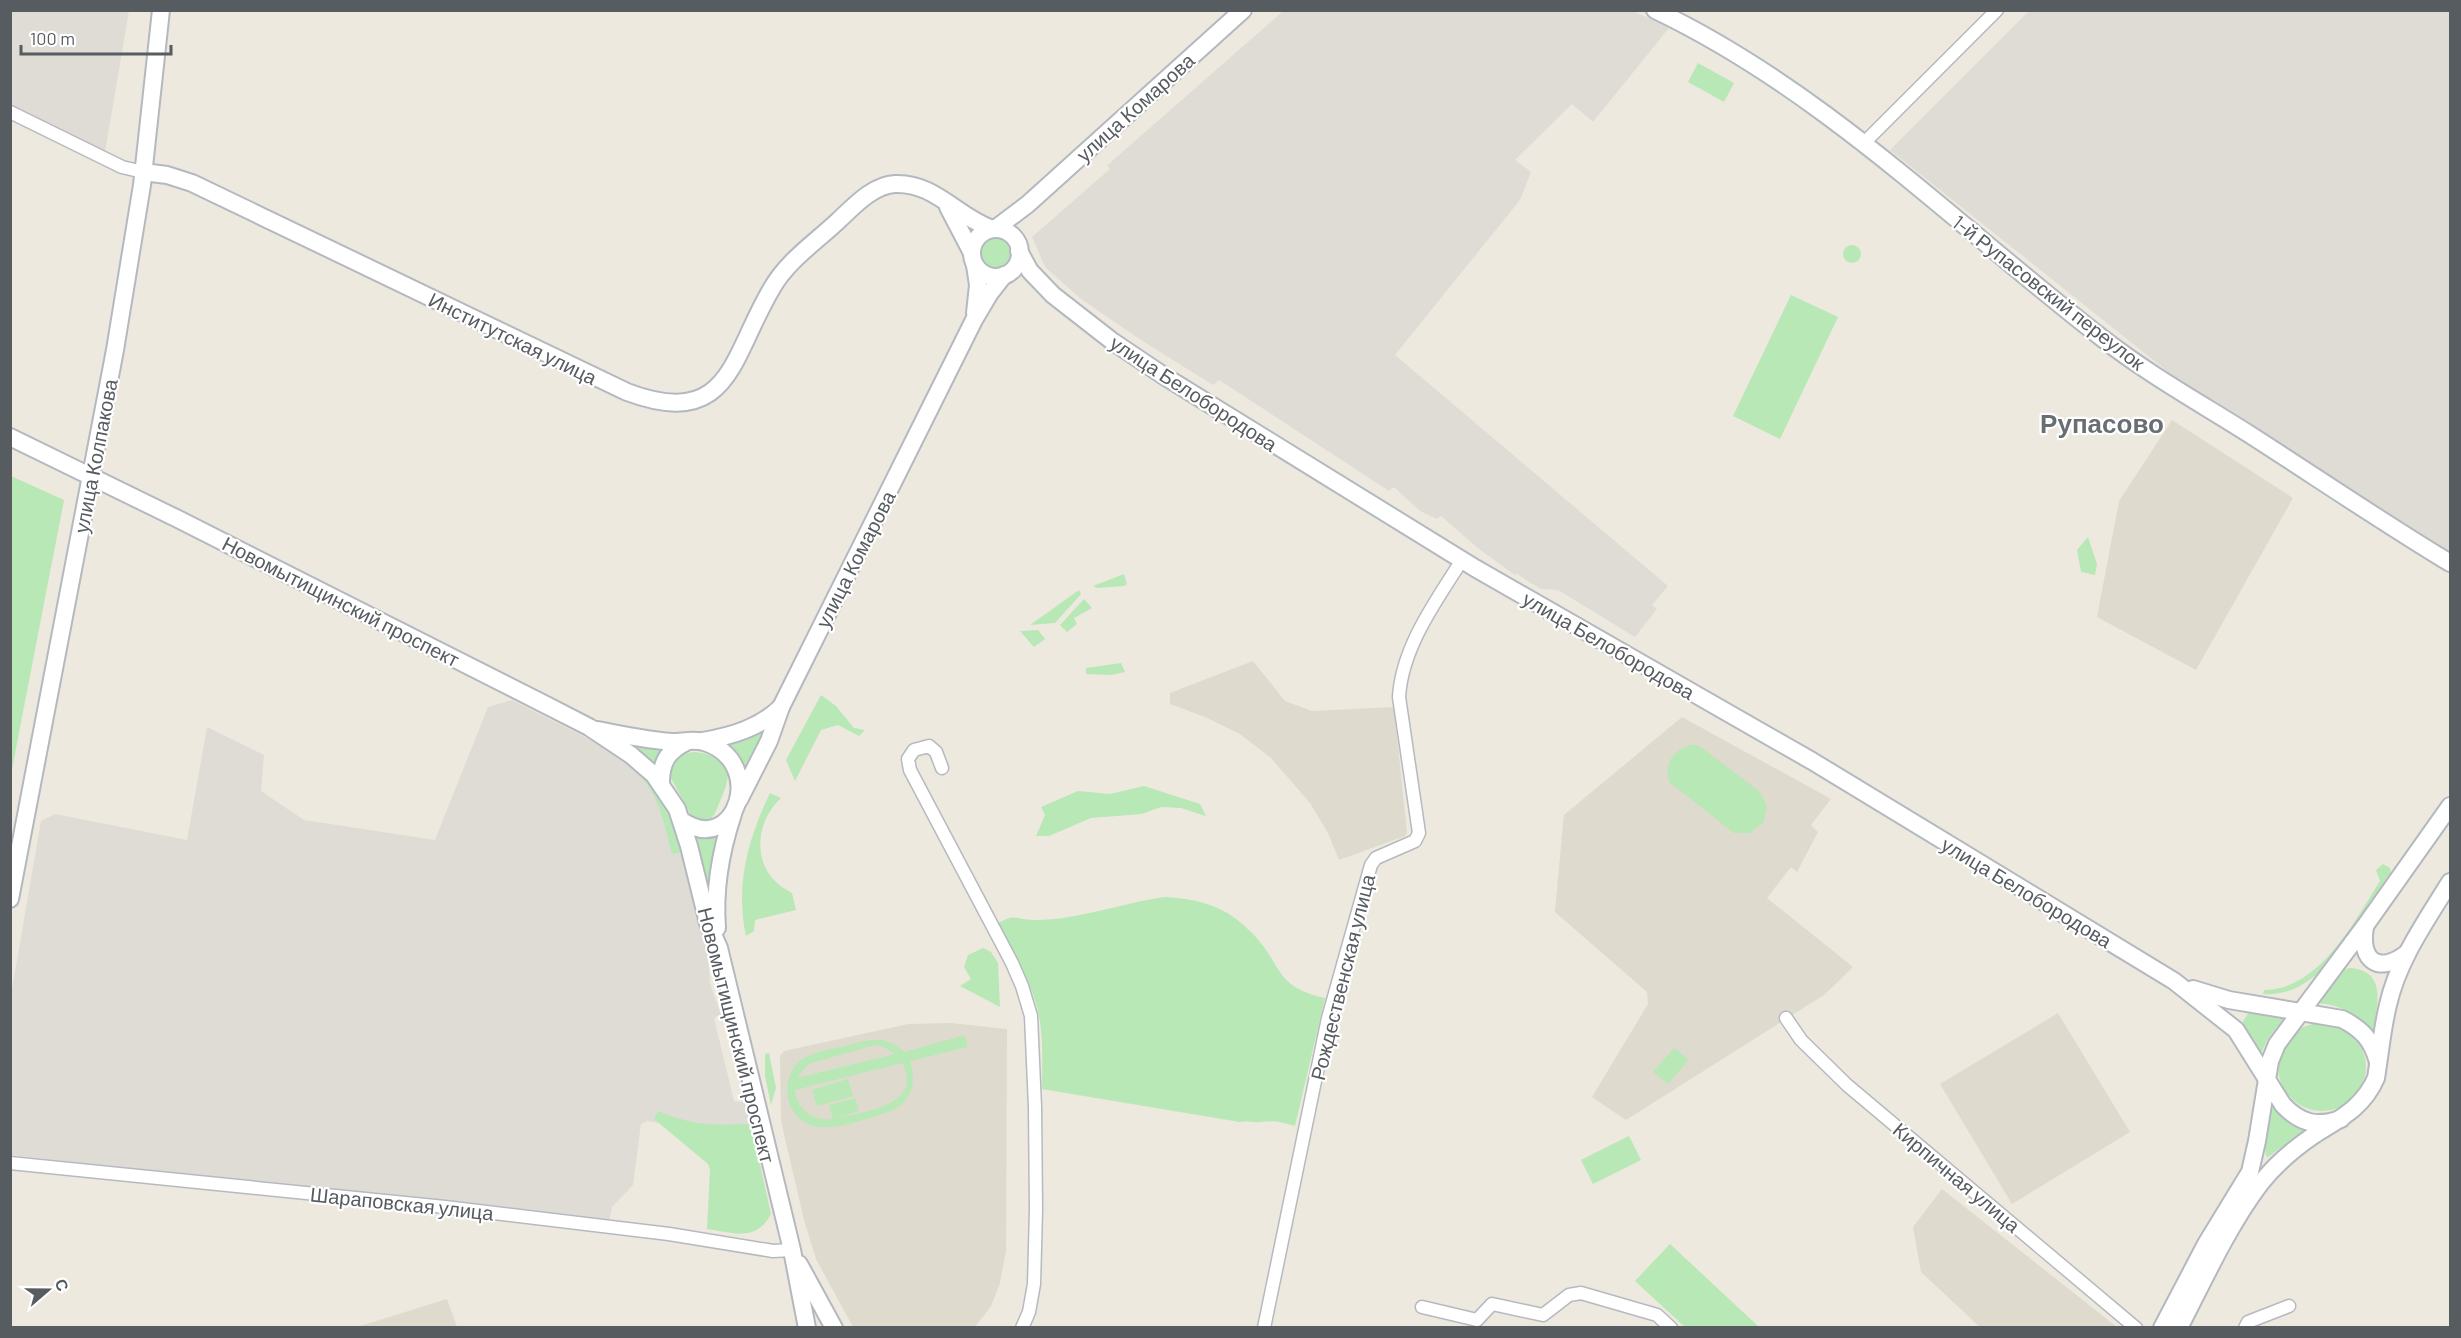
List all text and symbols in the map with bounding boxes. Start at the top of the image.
scale bar [21,18,171,56]
text: 100 m [30,27,75,49]
street label: улица Комарова [1071,47,1200,166]
street label: 1-й Рупасовский переулок [1948,209,2150,375]
street label: Институтская улица [425,287,602,390]
street label: улица Белобородова [1106,330,1283,456]
street label: улица Колпакова [68,376,122,535]
district label: Рупасово [2040,407,2164,438]
street label: улица Комарова [810,486,900,631]
street label: Новомытищинский проспект [219,531,463,671]
street label: улица Белобородова [1519,586,1700,704]
street label: улица Белобородова [1938,832,2117,953]
street label: Рождественская улица [1305,871,1379,1082]
street label: Новомытищинский проспект [694,905,780,1165]
street label: Кирпичная улица [1889,1117,2026,1238]
street label: Шараповская улица [309,1181,496,1225]
north arrow [18,1260,78,1320]
text: С [52,1276,74,1294]

